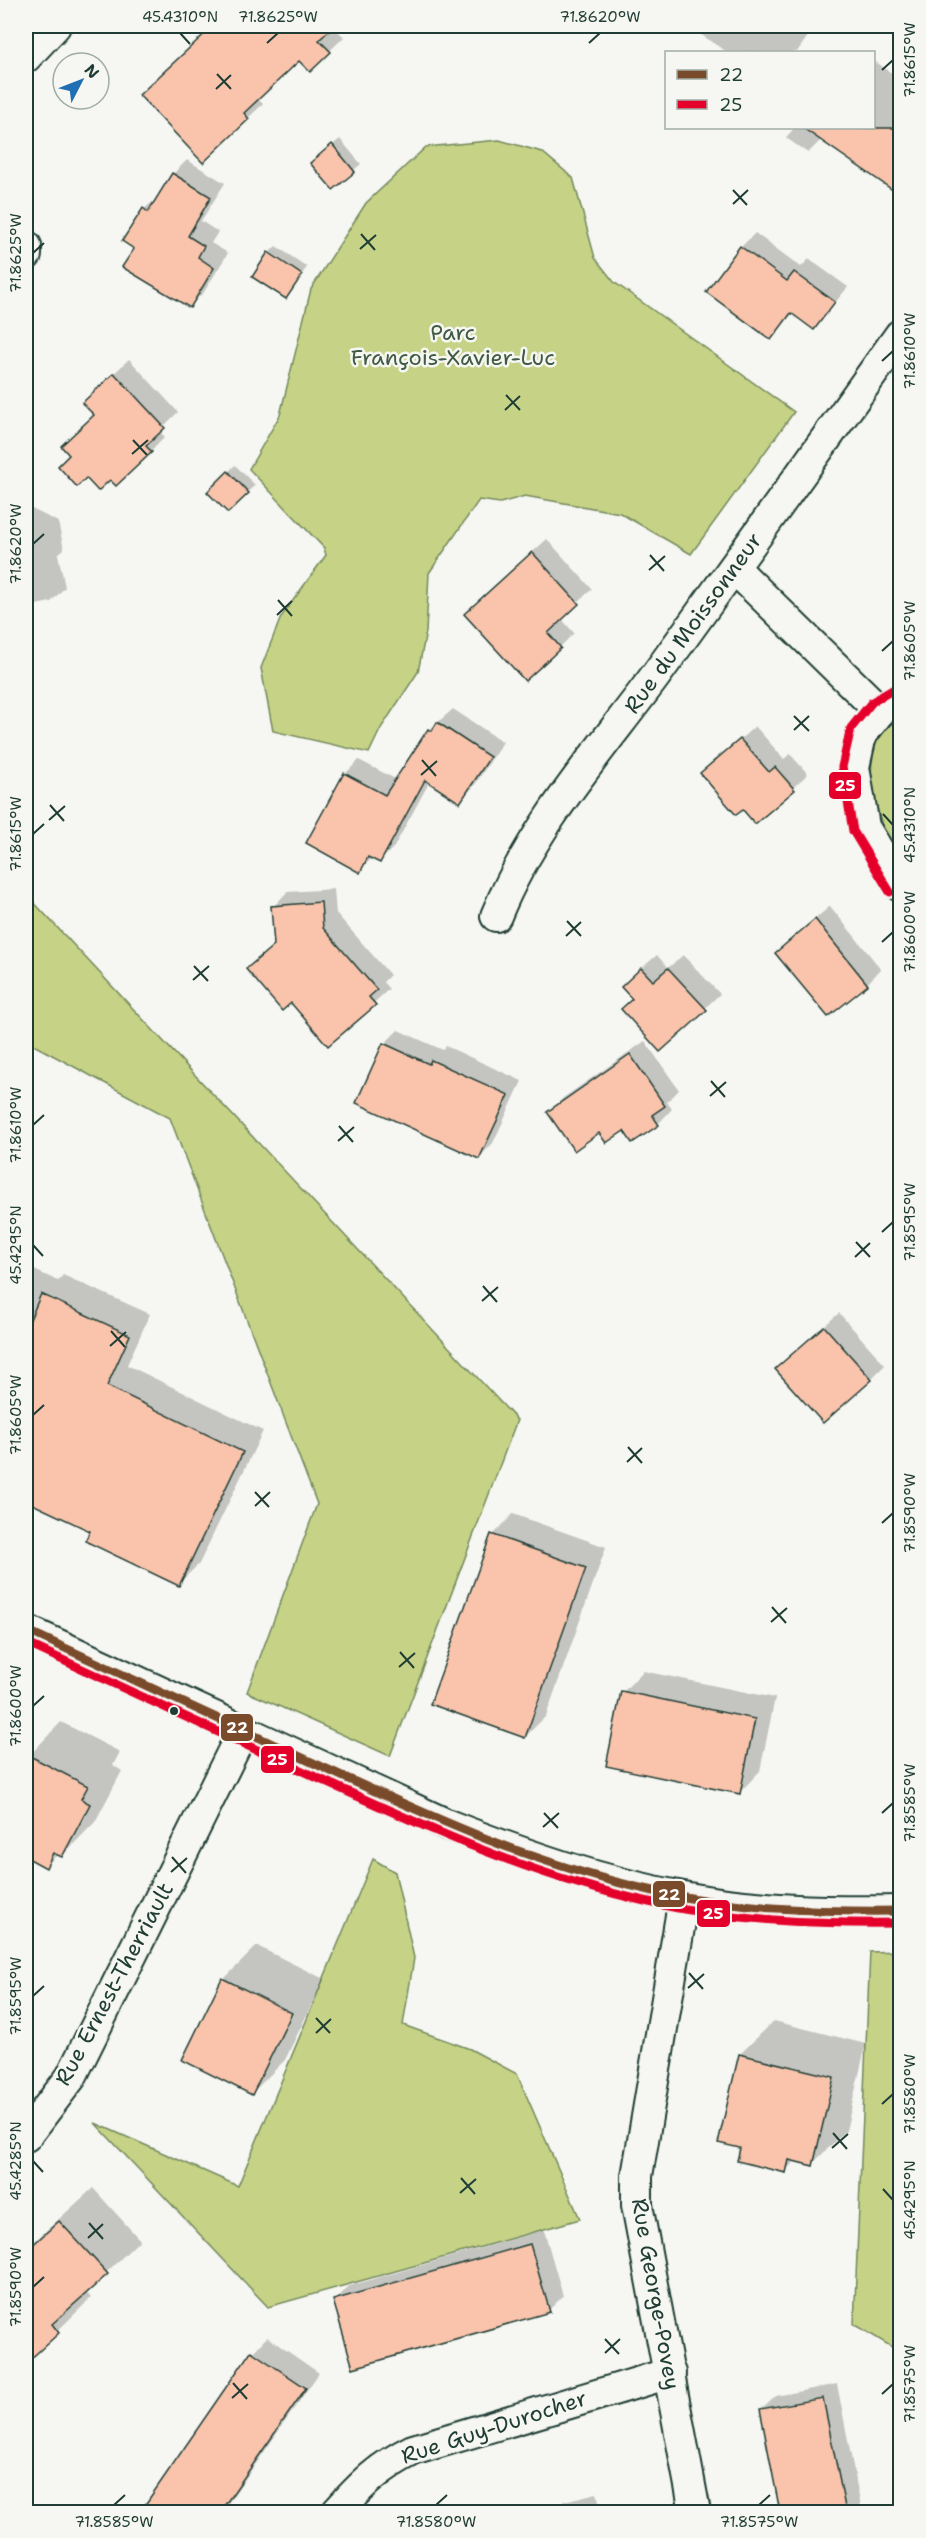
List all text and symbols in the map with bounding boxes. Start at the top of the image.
text: 45.4310°N [142,7,218,27]
text: 71.8625°W [238,7,318,27]
text: 71.8620°W [559,7,641,27]
text: 71.8615°W [900,22,920,98]
north arrow [51,51,111,111]
legend [665,51,875,129]
text: N [80,60,104,83]
text: 22 [719,63,743,87]
text: 25 [719,93,742,117]
text: 71.8625°W [6,213,26,293]
text: 71.8610°W [900,313,920,389]
park label: Parc François-Xavier-Luc [351,318,555,372]
text: 71.8620°W [6,503,26,585]
street label: Rue du Moissonneur [617,527,769,719]
text: 71.8605°W [900,601,920,681]
line badge: 25 [828,771,862,800]
text: 25 [834,775,856,796]
text: 45.4310°N [900,787,920,863]
text: 71.8615°W [6,796,26,872]
text: 71.8600°W [900,891,920,973]
text: 71.8610°W [6,1087,26,1163]
text: 71.8595°W [900,1183,920,1262]
text: 45.4295°N [6,1205,26,1285]
text: 71.8605°W [6,1375,26,1455]
text: 71.8590°W [900,1473,920,1553]
text: 71.8600°W [6,1665,26,1747]
unlabelled marker [168,1705,180,1717]
line badge: 22 [220,1713,254,1742]
text: 22 [226,1717,248,1738]
line badge: 25 [260,1745,295,1774]
text: 25 [266,1749,288,1770]
text: 71.8585°W [900,1763,920,1843]
street label: Rue Ernest-Therriault [48,1877,180,2091]
line badge: 22 [652,1880,686,1908]
text: 22 [658,1884,680,1905]
line badge: 25 [696,1899,731,1928]
text: 25 [702,1903,724,1924]
text: 71.8595°W [6,1957,26,2036]
text: 71.8580°W [900,2054,920,2134]
text: 45.4285°N [6,2121,26,2201]
text: 45.4295°N [900,2160,920,2240]
street label: Rue George-Povey [625,2196,687,2392]
text: 71.8590°W [6,2247,26,2327]
text: 71.8575°W [900,2345,920,2423]
street label: Rue Guy-Durocher [397,2383,591,2471]
text: 71.8585°W [74,2512,154,2532]
text: 71.8580°W [396,2512,476,2532]
text: 71.8575°W [720,2512,798,2532]

